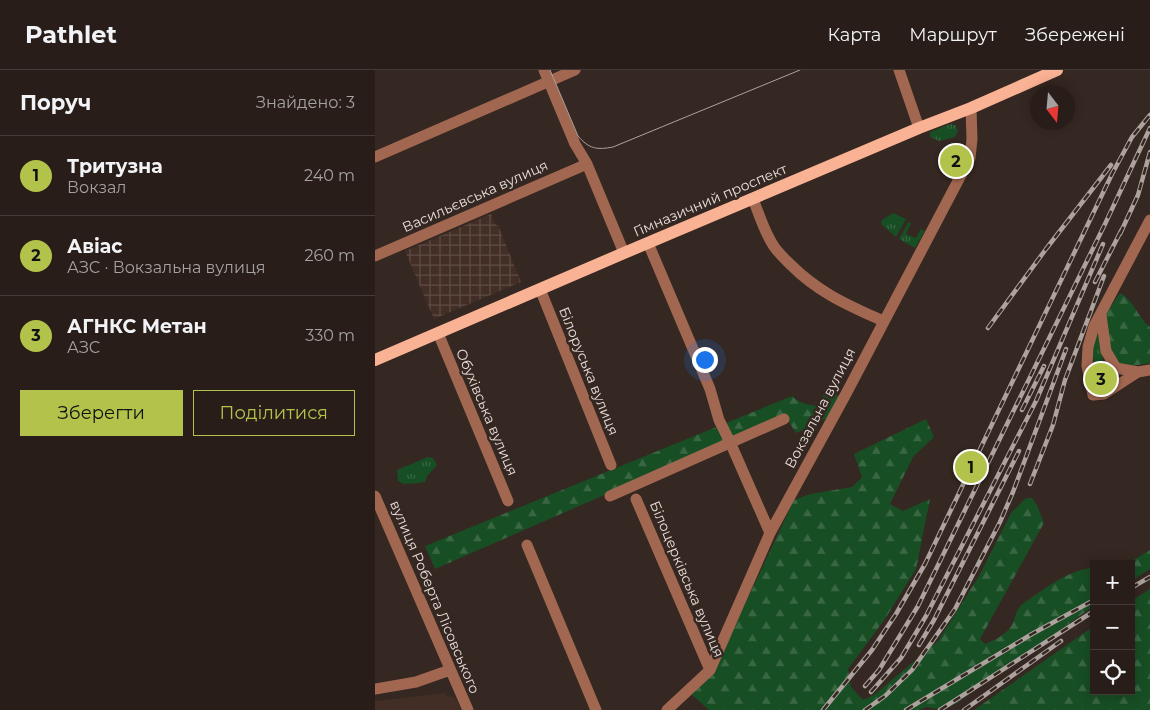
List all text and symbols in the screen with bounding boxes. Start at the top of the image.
text: Pathlet [25,20,117,49]
text: Карта [828,24,881,46]
text: Маршрут [909,24,997,46]
text: Збережені [1025,24,1125,46]
north arrow [1030,85,1075,130]
text: Поруч [20,90,91,115]
text: Знайдено: 3 [256,93,355,112]
pin: 2 [940,142,972,180]
text: Тритузна [67,155,163,178]
street label: Васильєвська вулиця [399,156,551,236]
street label: Гімназичний проспект [630,159,790,241]
text: 1 [33,166,39,185]
text: 240 m [304,166,355,185]
text: Вокзал [67,178,126,197]
text: Авіас [67,235,123,258]
text: 2 [31,246,41,265]
text: 260 m [304,246,355,265]
text: АЗС · Вокзальна вулиця [67,258,266,277]
street label: Білоруська вулиця [555,304,623,438]
text: АГНКС Метан [67,315,207,338]
text: 3 [31,326,41,345]
text: 330 m [305,326,355,345]
text: АЗС [67,338,100,357]
street label: Вокзальна вулиця [781,345,859,471]
street label: Обухівська вулиця [452,346,522,478]
your location [692,347,718,373]
pin: 3 [1085,360,1117,398]
button: Зберегти [20,390,183,436]
button: Поділитися [193,390,355,436]
pin: 1 [955,448,987,486]
street label: вулиця Роберта Лісовського [386,498,484,696]
street label: Білоцерківська вулиця [646,498,728,660]
map controls [1090,560,1135,695]
button: + [1090,560,1135,605]
button: − [1090,605,1135,650]
button: locate [1090,650,1135,695]

